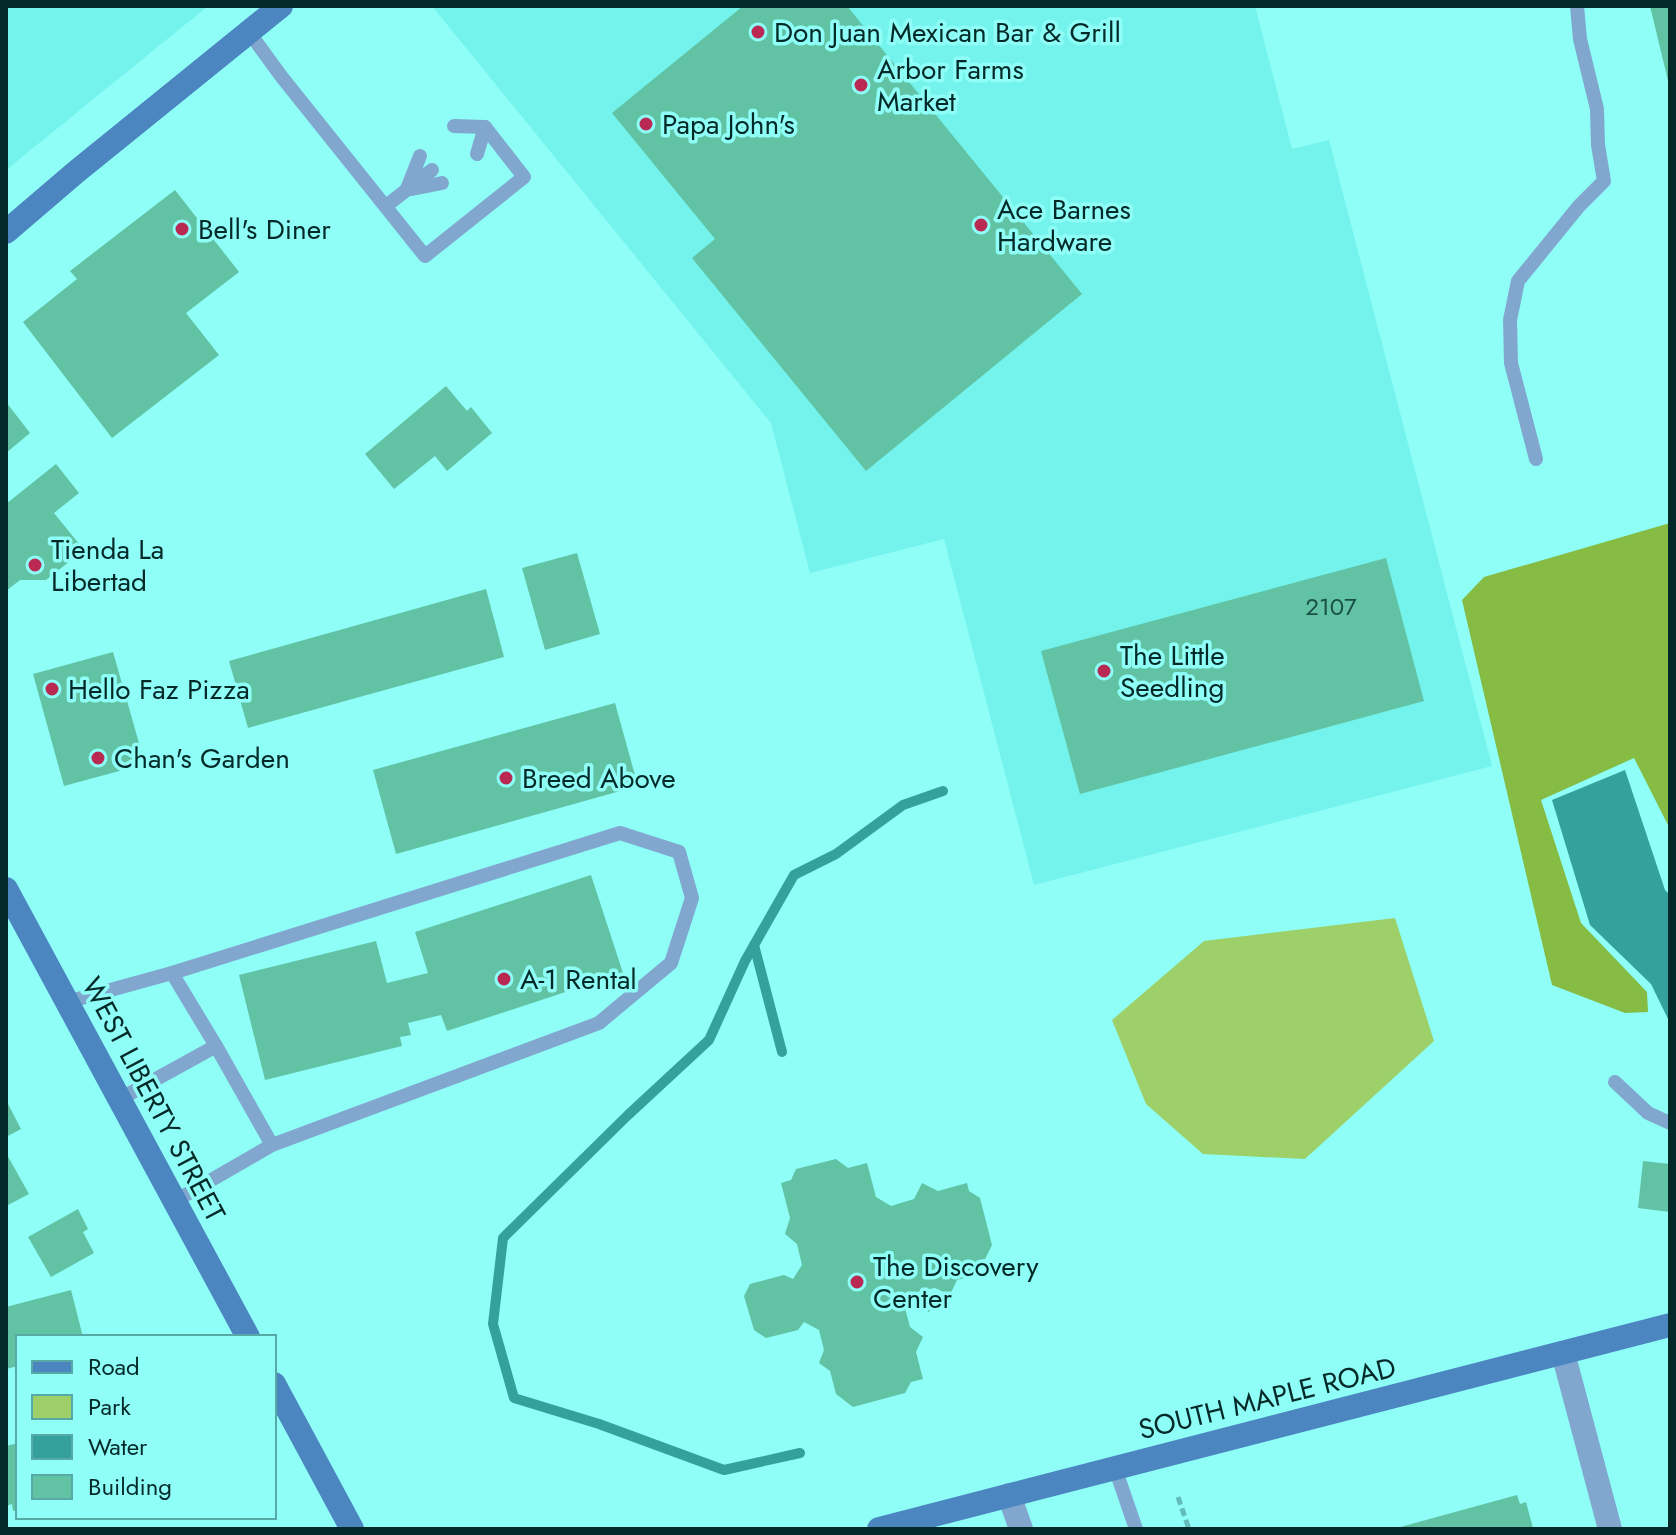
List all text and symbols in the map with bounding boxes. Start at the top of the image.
place label: Don Juan Mexican Bar & Grill [774,12,1121,53]
marker: Don Juan Mexican Bar & Grill [749,23,767,41]
place label: Arbor Farms Market [877,49,1024,122]
marker: Arbor Farms Market [852,76,870,94]
place label: Papa John's [662,104,795,145]
marker: Papa John's [637,115,655,133]
place label: Ace Barnes Hardware [997,189,1131,262]
place label: Bell's Diner [198,209,331,250]
marker: Ace Barnes Hardware [972,216,990,234]
marker: Bell's Diner [173,220,191,238]
place label: Tienda La Libertad [51,529,164,602]
marker: Tienda La Libertad [26,556,44,574]
house number: 2107 [1305,589,1357,624]
place label: The Little Seedling [1120,635,1225,708]
marker: The Little Seedling [1095,662,1113,680]
place label: Hello Faz Pizza [68,669,250,710]
marker: Hello Faz Pizza [43,680,61,698]
place label: Chan's Garden [114,738,290,779]
marker: Chan's Garden [89,749,107,767]
place label: Breed Above [522,758,676,799]
marker: Breed Above [497,769,515,787]
place label: A-1 Rental [520,959,637,1000]
street label: WEST LIBERTY STREET [72,970,235,1229]
marker: A-1 Rental [495,970,513,988]
place label: The Discovery Center [873,1246,1039,1319]
marker: The Discovery Center [848,1273,866,1291]
legend [16,1335,276,1519]
street label: SOUTH MAPLE ROAD [1134,1347,1400,1450]
text: Road [88,1349,140,1384]
text: Park [88,1389,131,1424]
text: Water [88,1429,148,1464]
text: Building [88,1469,172,1504]

